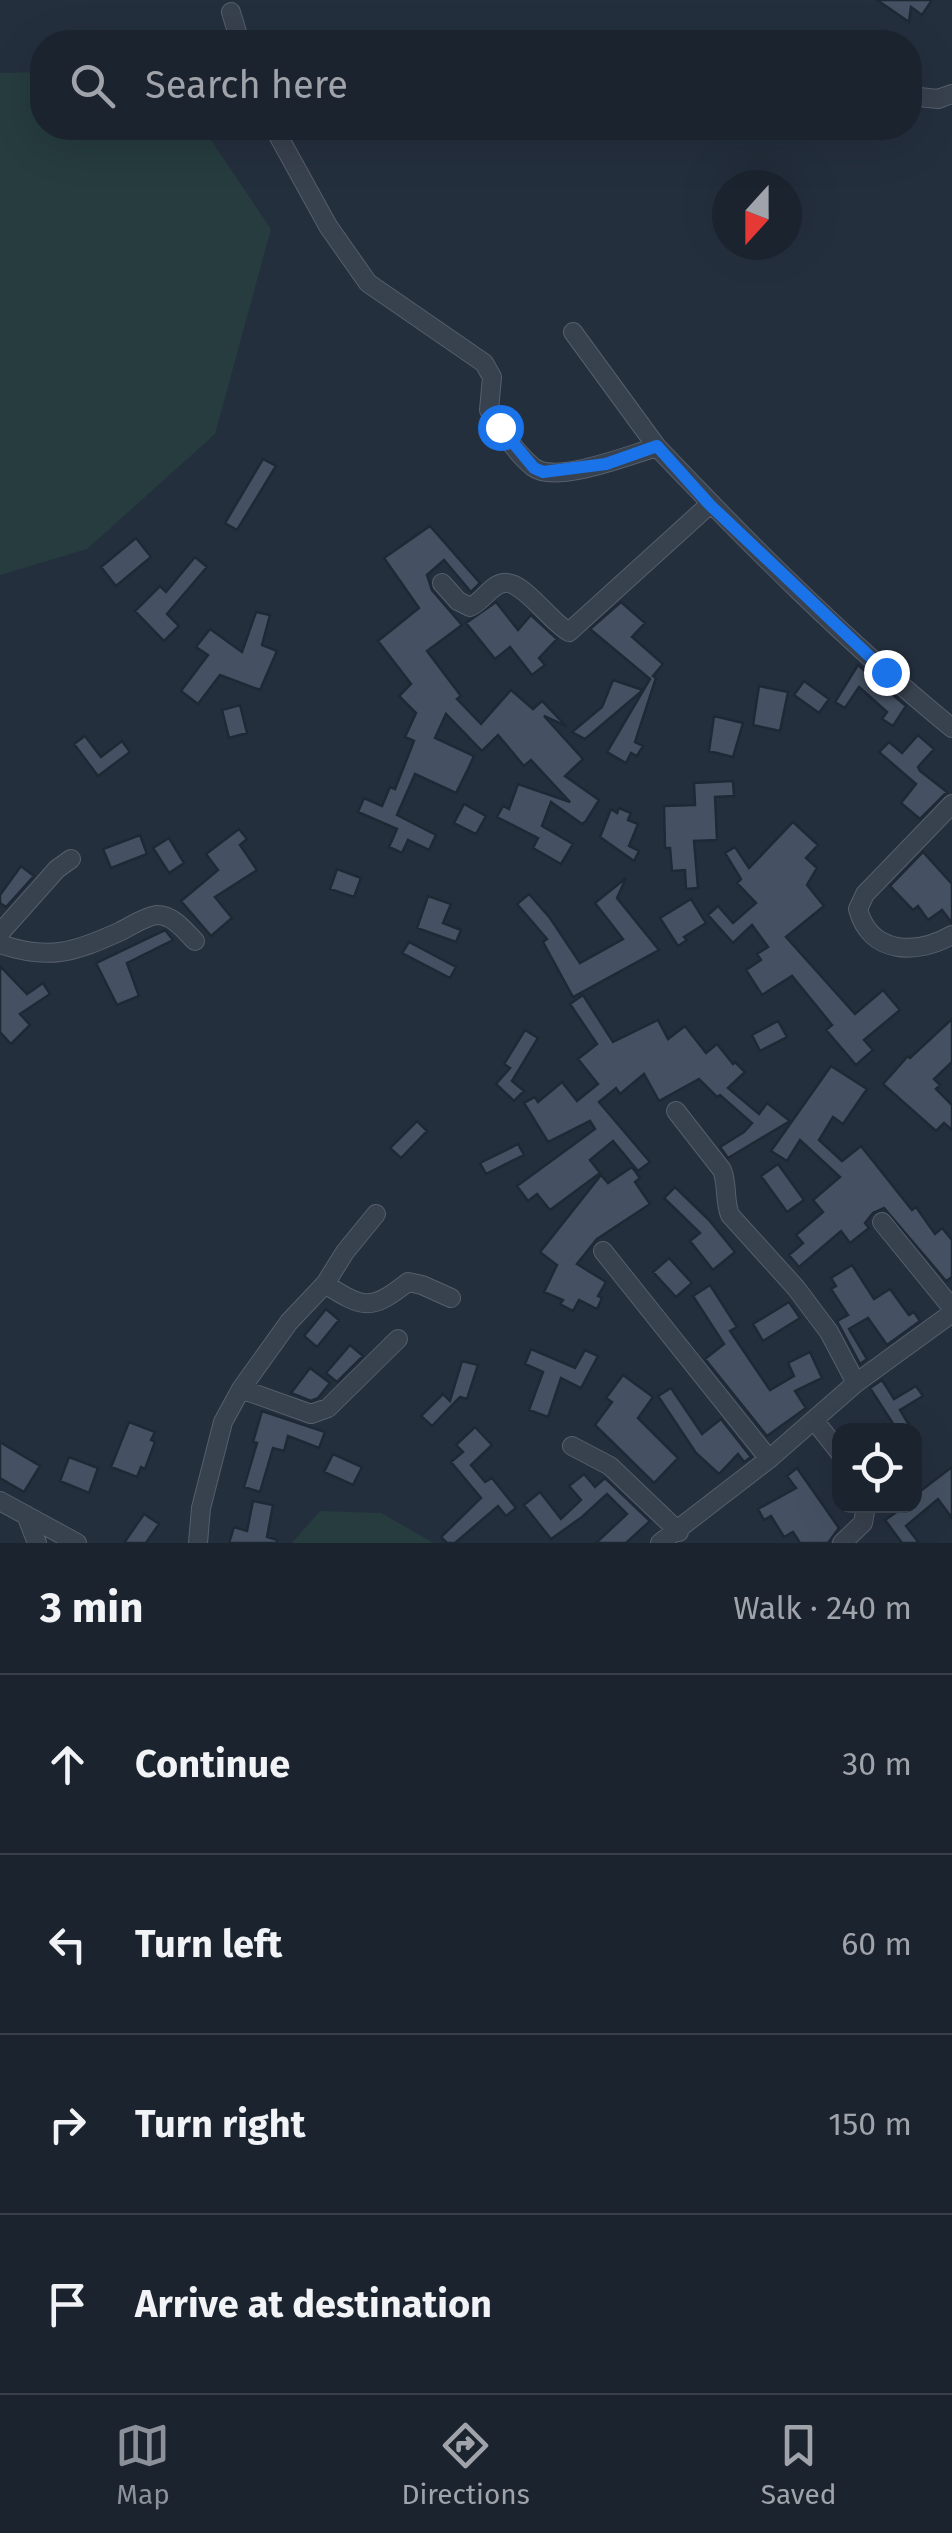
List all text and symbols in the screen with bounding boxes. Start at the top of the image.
search box [30,30,922,140]
icon: search [65,58,120,113]
text: Search here [145,62,348,108]
north arrow [712,170,802,260]
route start [478,405,524,451]
route end [864,650,910,696]
map controls [832,1423,922,1513]
button: locate [832,1423,922,1513]
text: 3 min [40,1583,143,1633]
text: Walk · 240 m [733,1589,912,1627]
icon: ahead [40,1737,95,1792]
text: Continue [135,1741,290,1787]
text: 30 m [842,1745,912,1783]
icon: left [40,1917,95,1972]
text: Turn left [135,1921,282,1967]
text: 60 m [841,1925,912,1963]
icon: right [40,2097,95,2152]
text: Turn right [135,2101,305,2147]
text: 150 m [828,2105,912,2143]
icon: arrive [40,2277,95,2332]
text: Arrive at destination [135,2281,492,2327]
tab: Map [115,2418,170,2511]
tab: Directions [401,2418,530,2511]
tab: Saved [761,2418,837,2511]

